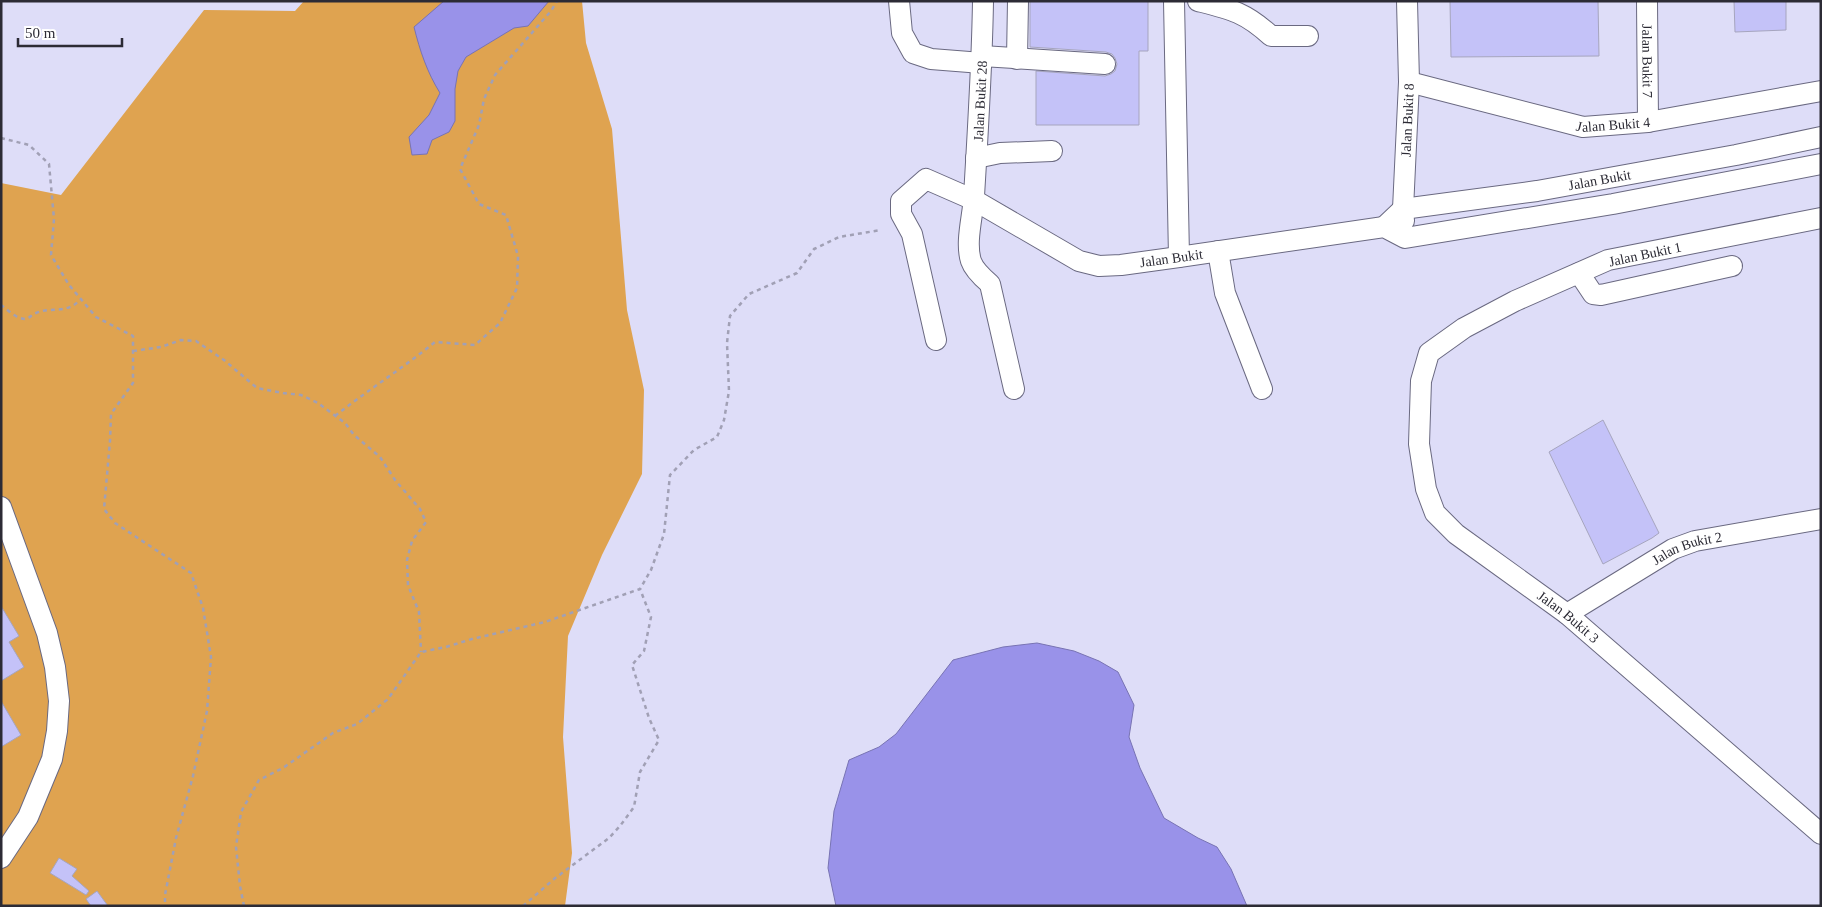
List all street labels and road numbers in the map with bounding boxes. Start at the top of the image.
street label: Jalan Bukit 7 [1639,24,1655,98]
street label: Jalan Bukit 28 [971,60,990,142]
street label: Jalan Bukit 8 [1398,83,1417,157]
street label: Jalan Bukit 4 [1575,115,1651,135]
street label: Jalan Bukit [1567,167,1632,193]
street label: Jalan Bukit 1 [1607,239,1683,270]
street label: Jalan Bukit [1139,247,1204,270]
street label: Jalan Bukit 2 [1649,529,1723,568]
street label: Jalan Bukit 3 [1535,588,1602,646]

